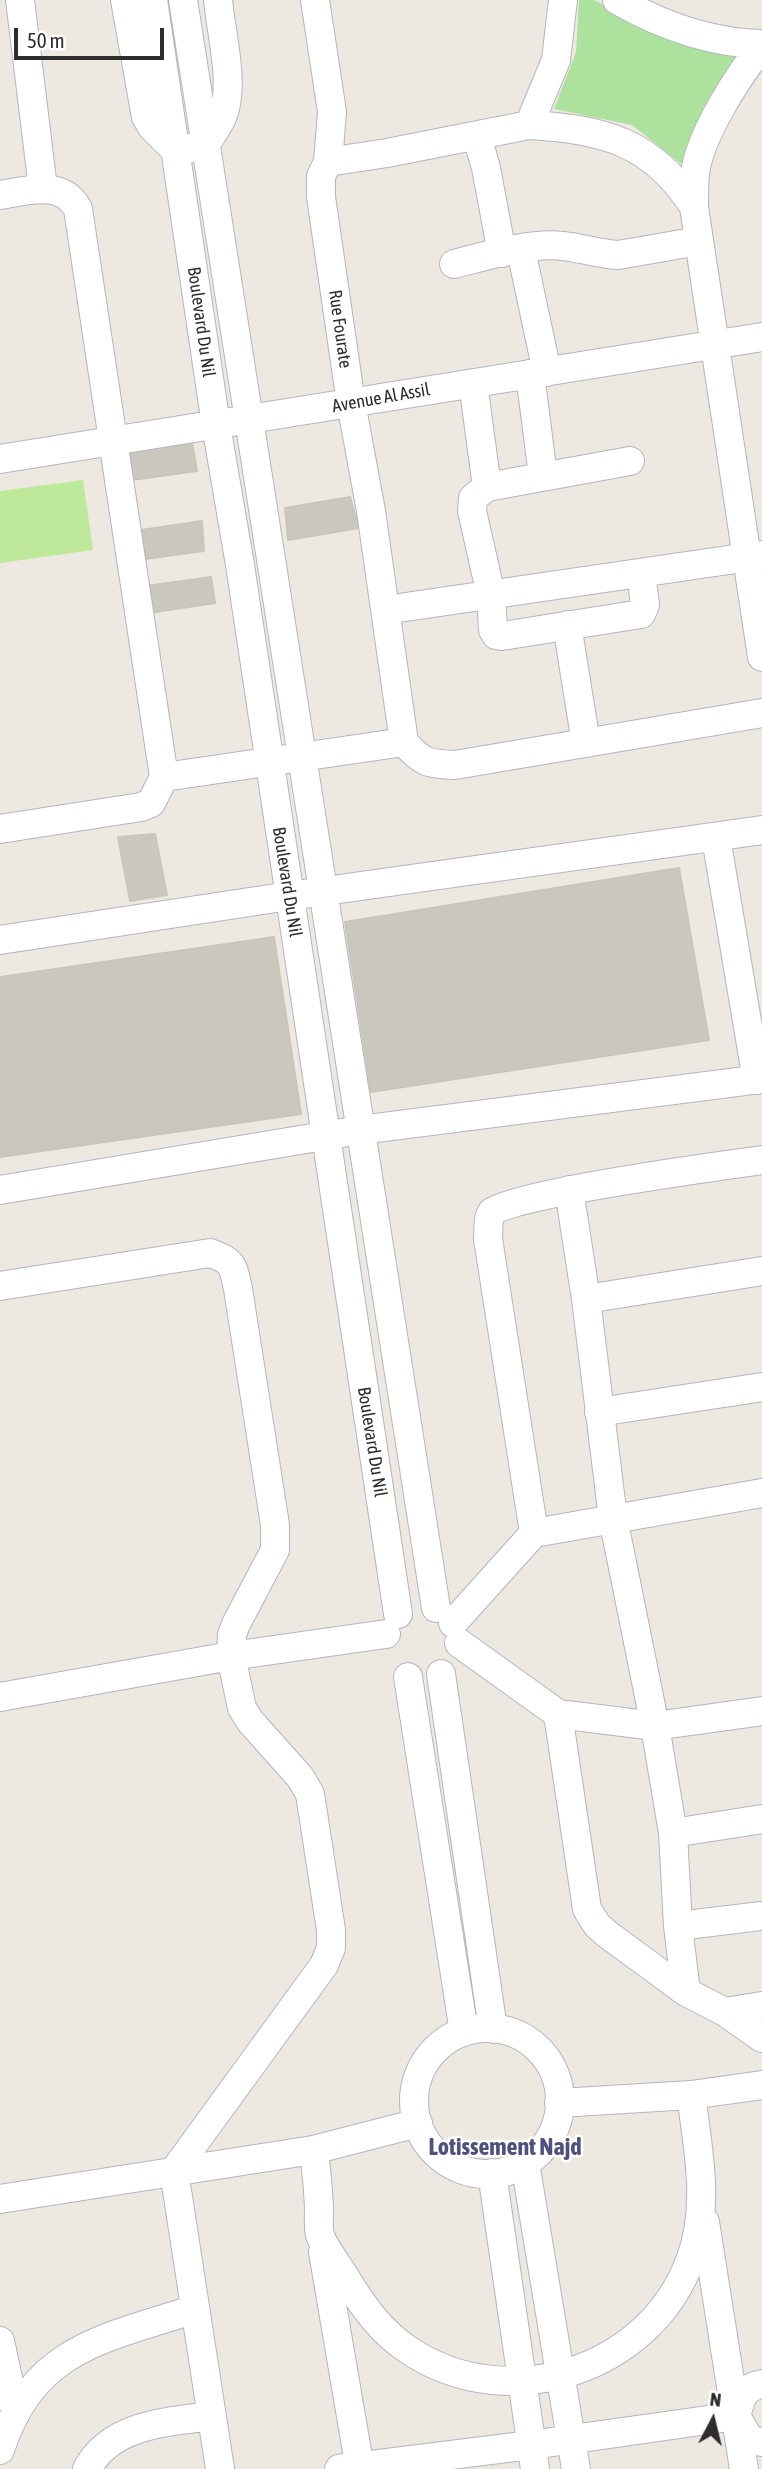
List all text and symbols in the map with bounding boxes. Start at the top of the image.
scale bar [18,14,168,58]
text: 50 m [27,28,65,52]
street label: Boulevard Du Nil [183,266,219,378]
street label: Rue Fourate [324,288,356,370]
street label: Avenue Al Assil [330,379,432,417]
street label: Boulevard Du Nil [268,826,306,938]
street label: Boulevard Du Nil [353,1386,391,1498]
district label: Lotissement Najd [428,2133,582,2161]
north arrow [678,2385,748,2455]
text: N [709,2388,722,2411]

